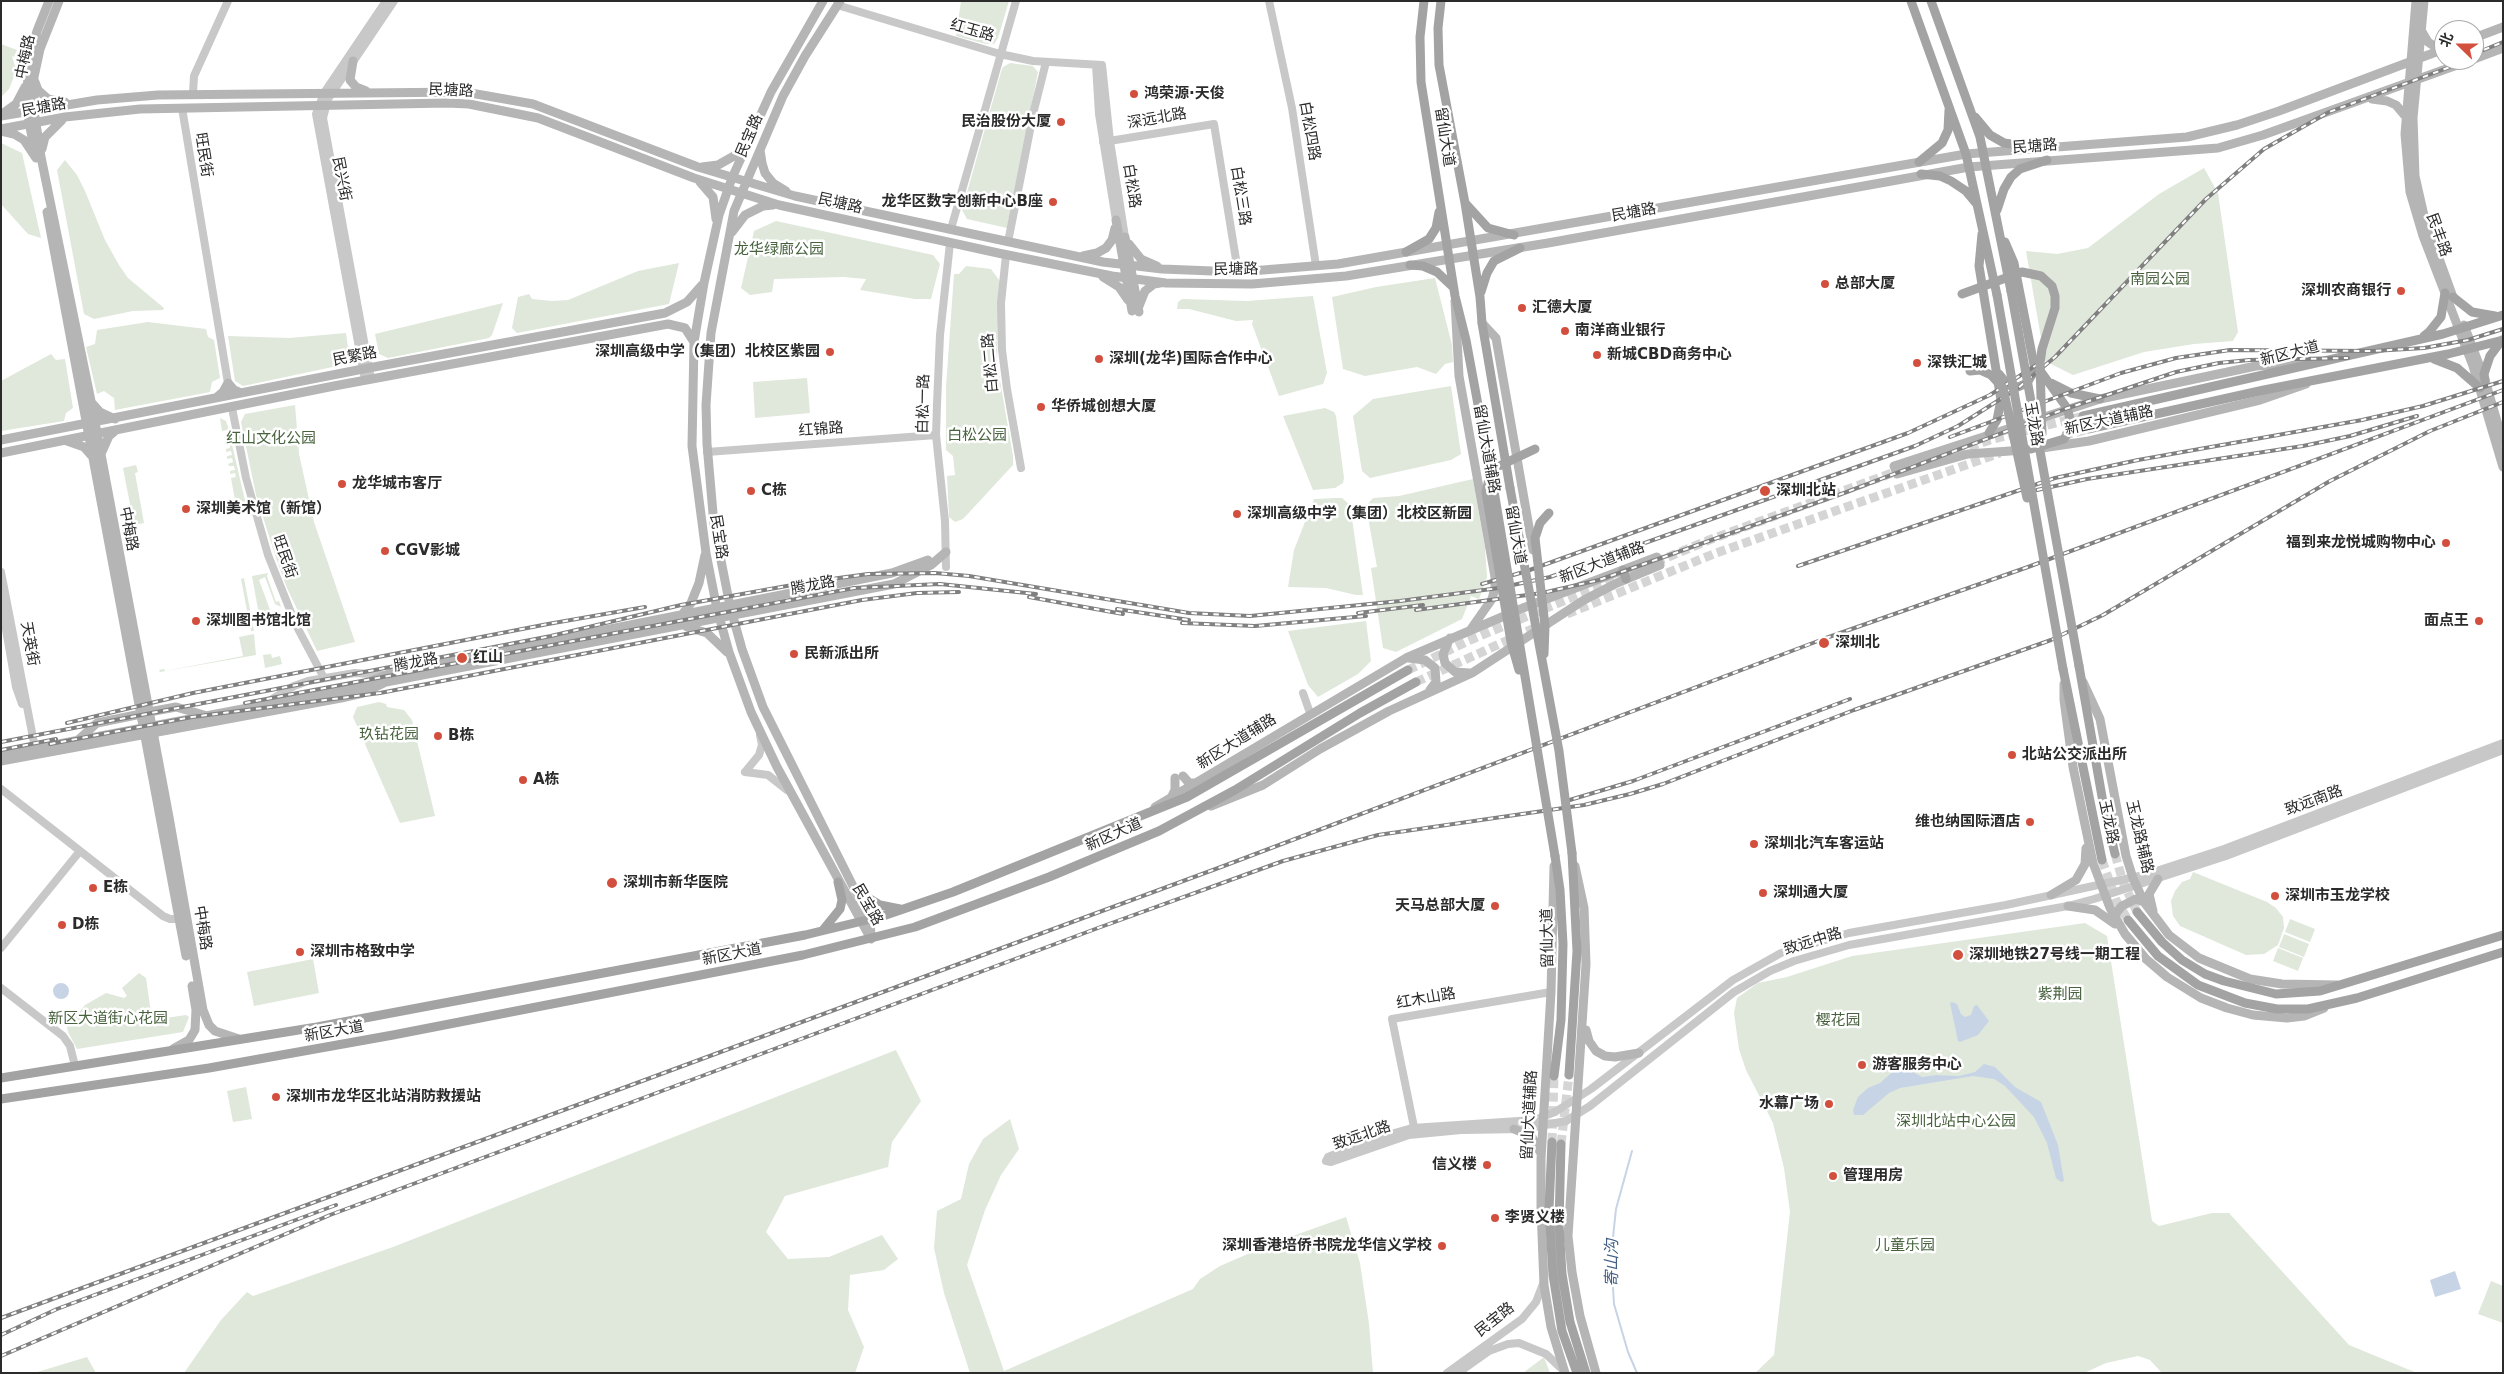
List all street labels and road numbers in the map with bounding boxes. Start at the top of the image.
street label: 红玉路 [948,16,996,46]
street label: 中梅路 [13,33,39,81]
street label: 民塘路 [428,81,474,101]
street label: 民塘路 [20,95,68,121]
street label: 白松四路 [1295,100,1323,162]
street label: 深远北路 [1126,105,1188,133]
street label: 留仙大道 [1430,106,1458,168]
street label: 民宝路 [733,112,767,160]
street label: 旺民街 [191,131,215,179]
street label: 民塘路 [2012,136,2058,158]
street label: 民兴街 [328,155,354,203]
street label: 白松路 [1119,162,1143,210]
street label: 白松三路 [1226,165,1254,227]
street label: 民塘路 [816,190,864,218]
street label: 民塘路 [1610,200,1658,226]
street label: 民丰路 [2422,211,2454,259]
street label: 民塘路 [1213,261,1259,279]
street label: 白松二路 [979,332,1003,394]
street label: 新区大道 [2259,338,2321,370]
street label: 民繁路 [331,344,379,370]
street label: 白松一路 [914,374,934,434]
street label: 玉龙路 [2020,400,2046,448]
street label: 留仙大道辅路 [1469,403,1503,495]
street label: 新区大道辅路 [2063,403,2155,439]
street label: 红锦路 [798,419,844,441]
street label: 留仙大道 [1501,504,1529,566]
street label: 中梅路 [115,505,141,553]
street label: 民宝路 [706,513,730,561]
street label: 旺民街 [268,533,300,581]
street label: 新区大道辅路 [1557,538,1647,588]
street label: 腾龙路 [789,573,837,599]
street label: 天英街 [16,620,42,668]
street label: 腾龙路 [392,650,440,676]
street label: 新区大道辅路 [1194,711,1280,773]
street label: 致远南路 [2283,782,2345,820]
street label: 玉龙路 [2095,798,2121,846]
street label: 玉龙路辅路 [2122,798,2156,876]
street label: 新区大道 [1083,815,1145,855]
street label: 民宝路 [848,881,886,929]
street label: 中梅路 [190,904,214,952]
street label: 留仙大道 [1538,908,1558,968]
street label: 致远中路 [1782,925,1844,959]
street label: 新区大道 [701,940,763,970]
street label: 红木山路 [1395,985,1457,1013]
street label: 新区大道 [303,1018,365,1046]
street label: 留仙大道辅路 [1519,1070,1541,1160]
street label: 致远北路 [1331,1118,1393,1154]
street label: 民宝路 [1472,1299,1518,1341]

